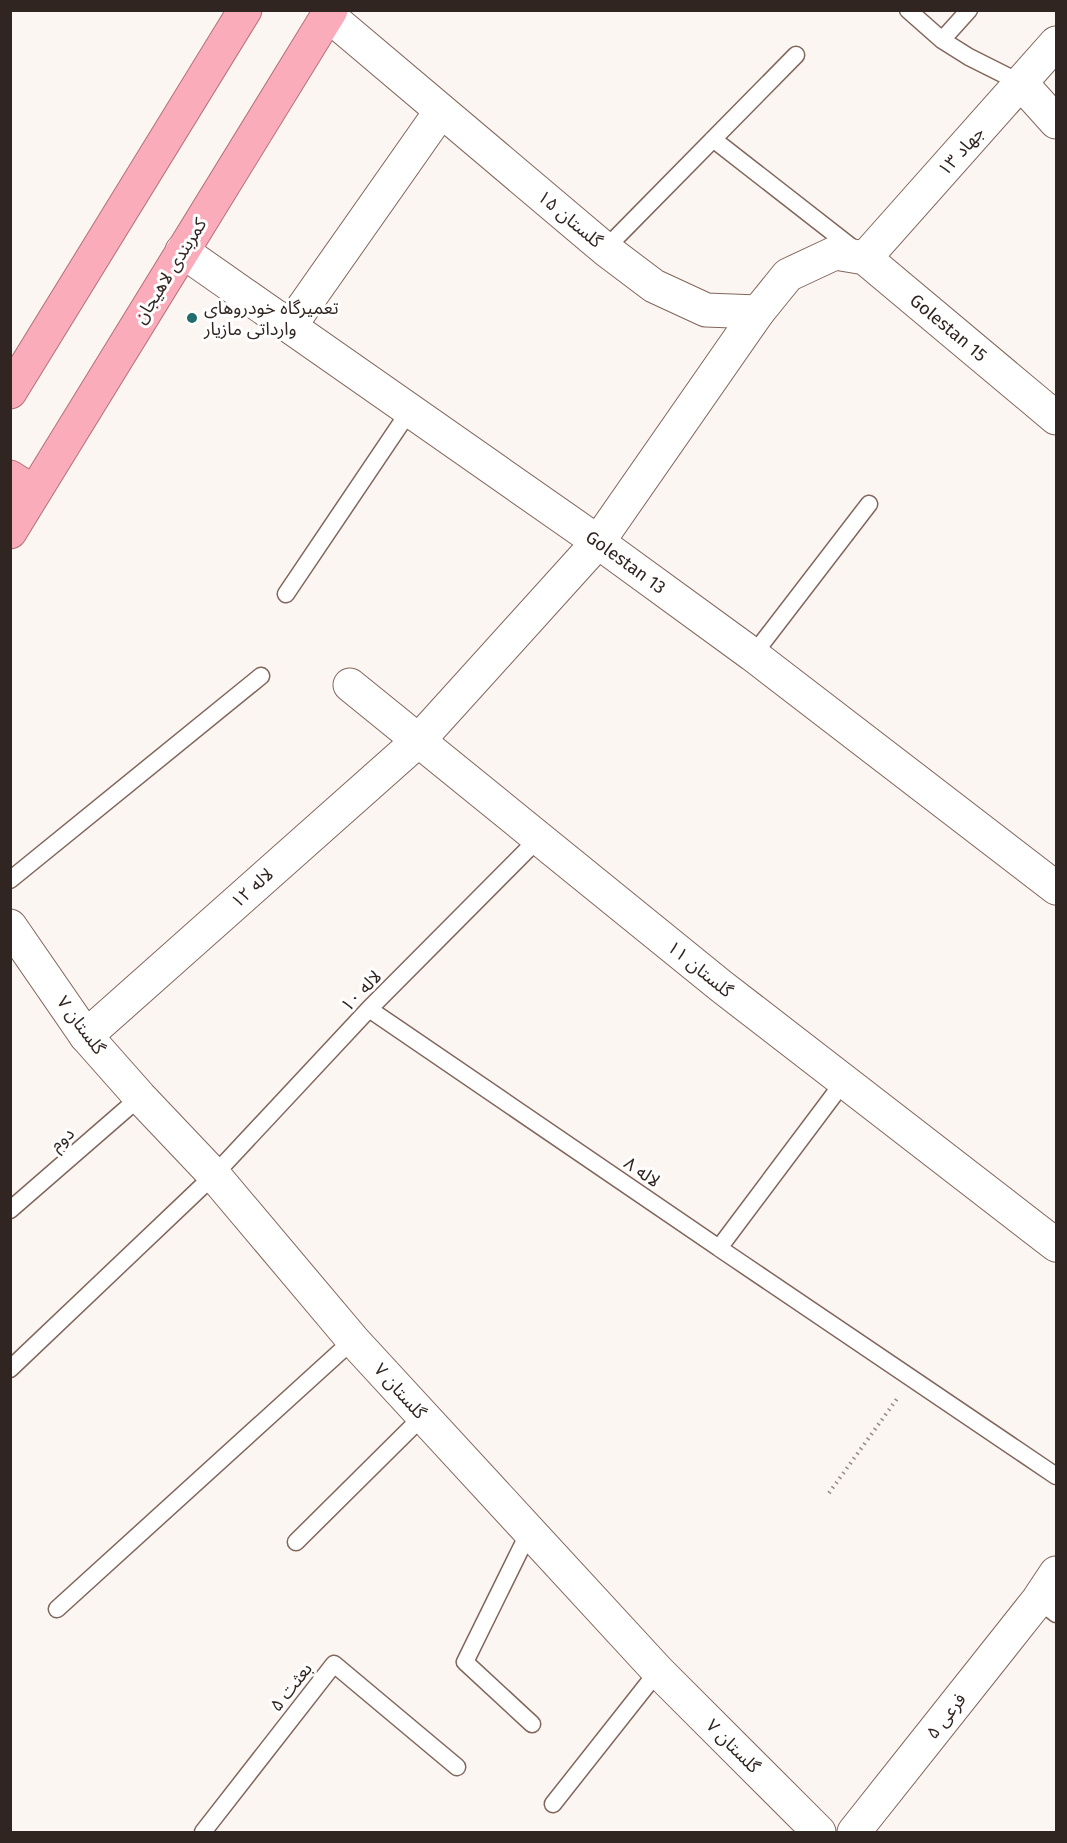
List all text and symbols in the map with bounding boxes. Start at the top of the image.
street label: جهاد ۱۳ [933,122,989,180]
street label: گلستان ۱۵ [533,186,607,253]
street label: کمربندی لاهیجان [129,214,211,328]
street label: Golestan 15 [905,289,991,366]
place label: تعمیرگاه خودروهای وارداتی مازیار [203,297,339,340]
marker: تعمیرگاه خودروهای وارداتی مازیار [185,311,199,325]
street label: Golestan 13 [581,526,670,599]
street label: لاله ۱۲ [226,863,278,913]
street label: گلستان ۱۱ [663,936,738,1002]
street label: لاله ۱۰ [336,966,386,1016]
street label: گلستان ۷ [52,991,110,1059]
street label: دوم [45,1122,81,1158]
street label: لاله ۸ [620,1152,664,1192]
street label: گلستان ۷ [369,1359,431,1424]
street label: بعثت ۵ [265,1658,317,1716]
street label: فرعی ۵ [921,1689,971,1743]
street label: گلستان ۷ [701,1714,765,1778]

